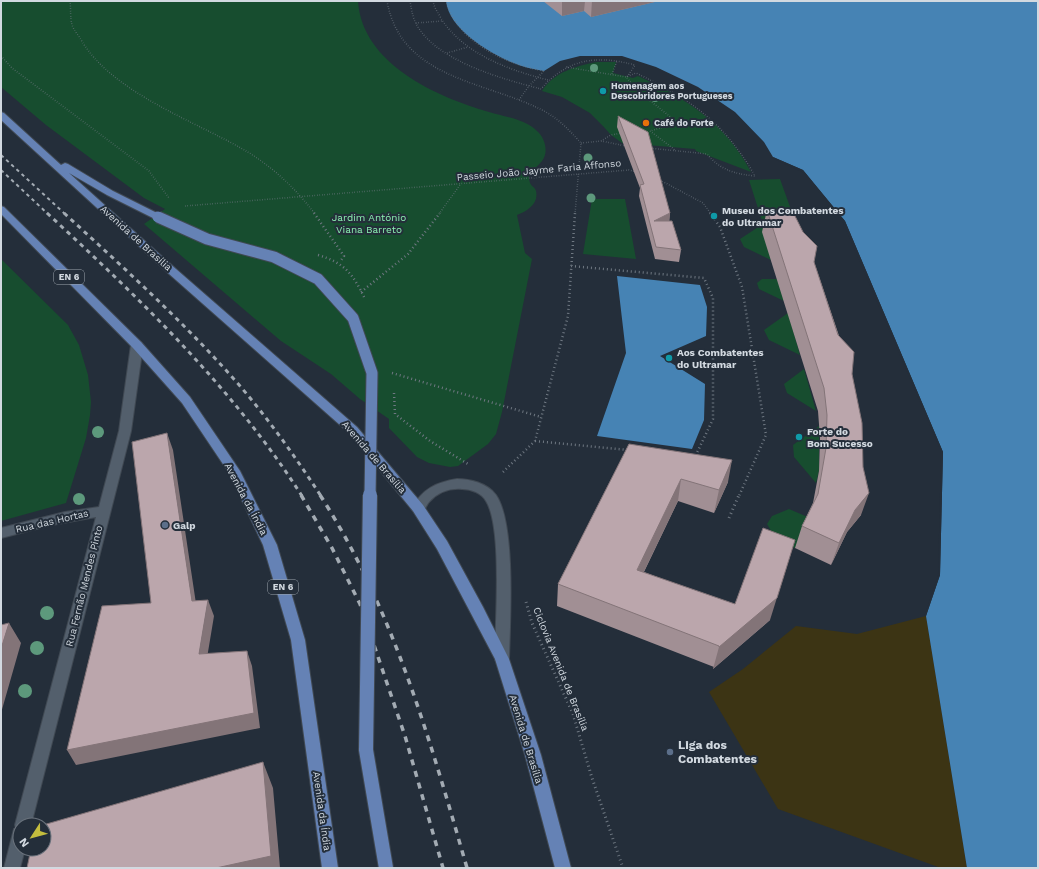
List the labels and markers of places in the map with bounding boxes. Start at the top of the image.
place label: Homenagem aos Descobridores Portugueses [611,81,733,101]
marker: Homenagem aos Descobridores Portugueses [598,86,608,96]
marker: Café do Forte [641,118,651,128]
place label: Café do Forte [654,118,714,128]
place label: Museu dos Combatentes do Ultramar [722,205,844,228]
marker: Museu dos Combatentes do Ultramar [709,211,719,221]
place label: Aos Combatentes do Ultramar [677,347,764,370]
marker: Aos Combatentes do Ultramar [664,353,674,363]
place label: Forte do Bom Sucesso [807,426,873,449]
marker: Forte do Bom Sucesso [794,432,804,442]
marker: Galp [160,520,170,530]
place label: Galp [173,520,196,531]
place label: Liga dos Combatentes [678,738,758,766]
marker: Liga dos Combatentes [665,747,675,757]

